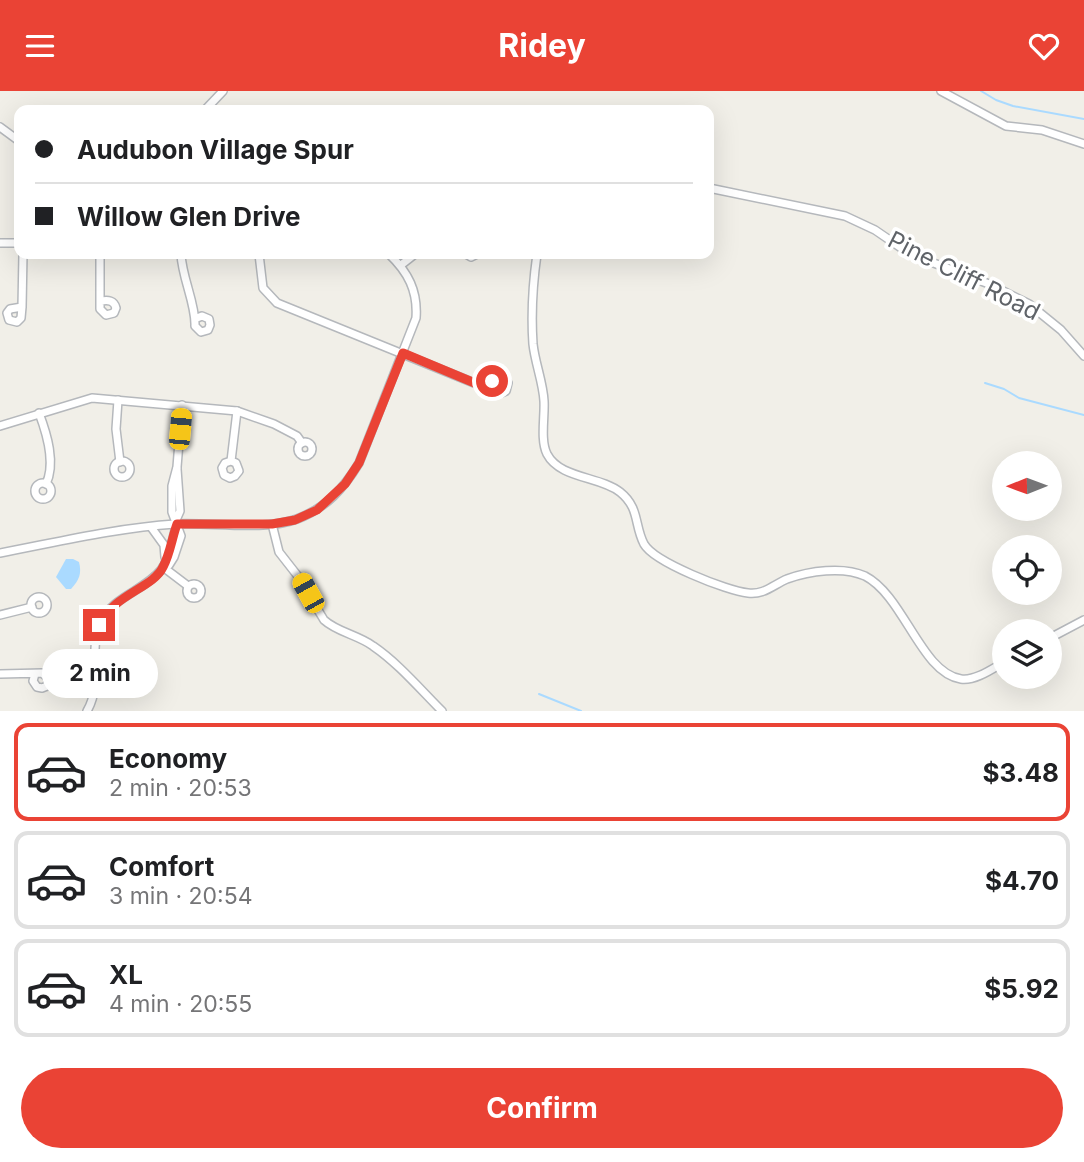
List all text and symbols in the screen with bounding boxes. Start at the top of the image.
text: Ridey [498,26,586,65]
icon: menu [21,27,59,65]
icon: heart [1025,27,1063,65]
text: Audubon Village Spur [77,134,354,165]
text: Willow Glen Drive [77,201,301,232]
street label: Pine Cliff Road [883,225,1045,326]
route start [476,365,508,397]
car [168,407,193,451]
north arrow [992,451,1062,521]
map controls [992,451,1062,689]
button: locate [992,535,1062,605]
car [289,570,328,616]
route end [83,609,115,641]
button: layers [992,619,1062,689]
callout: 2 min [41,649,157,699]
text: 2 min [69,659,131,687]
icon: car [25,741,88,804]
text: Economy [109,743,227,774]
text: $3.48 [983,757,1059,788]
text: 2 min · 20:53 [109,774,252,802]
icon: car [25,849,88,912]
text: Comfort [109,851,214,882]
text: $4.70 [985,865,1059,896]
text: 3 min · 20:54 [109,882,253,910]
icon: car [25,957,88,1020]
text: XL [109,959,143,990]
text: $5.92 [984,973,1059,1004]
text: 4 min · 20:55 [109,990,252,1018]
button: Confirm [21,1068,1063,1148]

